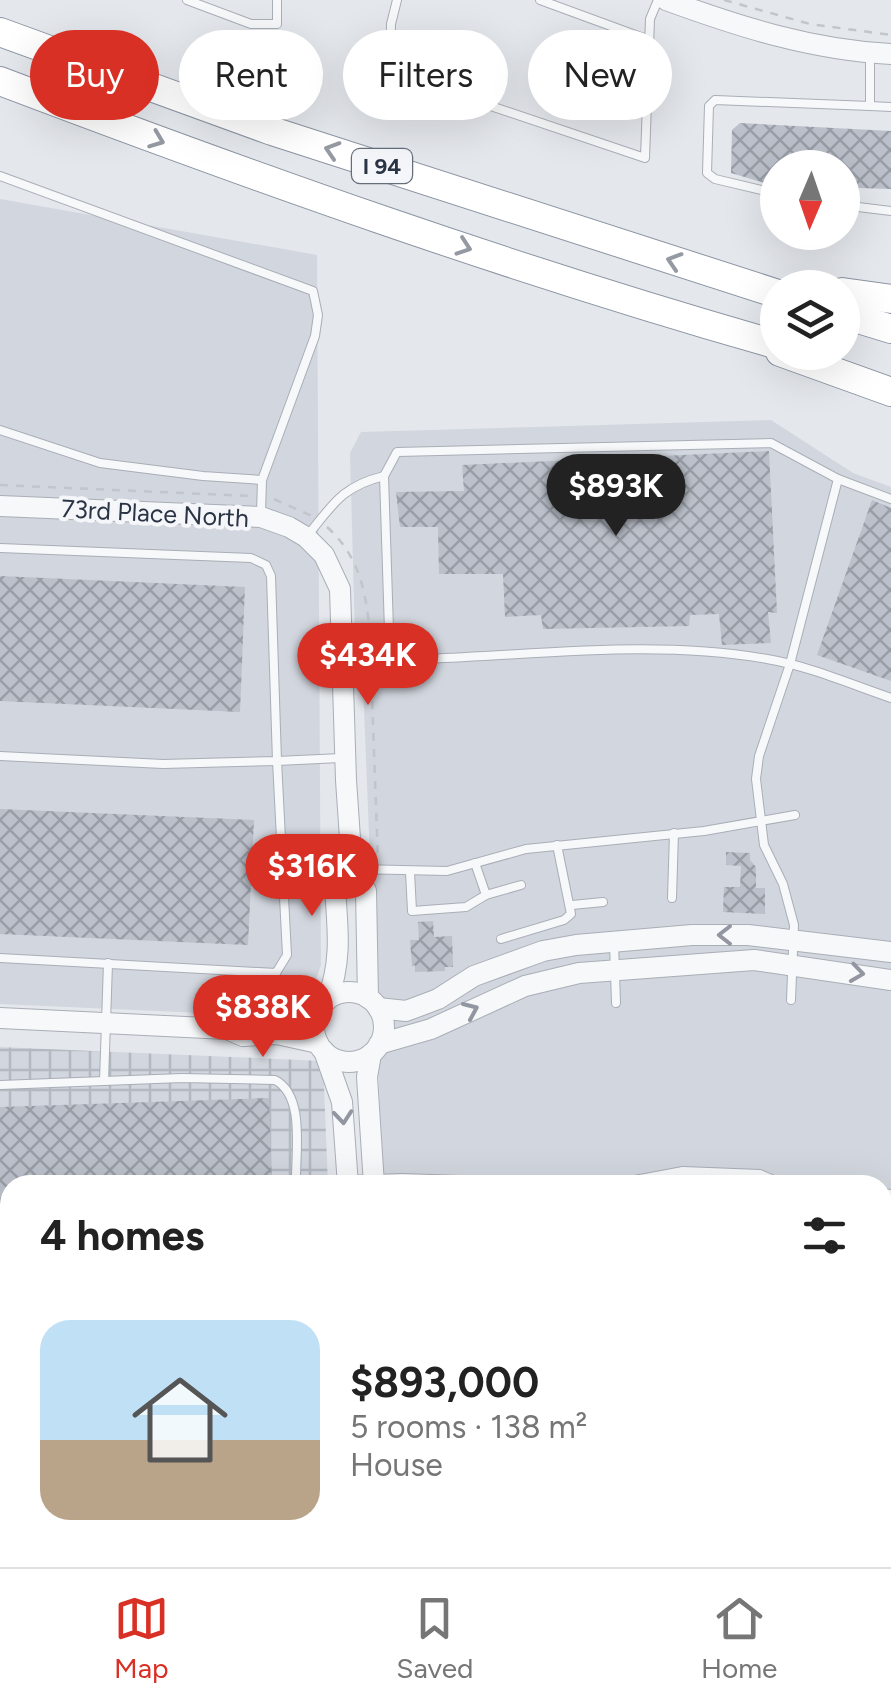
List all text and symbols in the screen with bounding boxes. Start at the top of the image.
chip: Buy [30,30,159,120]
chip: Rent [179,30,323,120]
chip: Filters [343,30,508,120]
chip: New [528,30,672,120]
one-way arrow [147,128,164,149]
one-way arrow [324,142,341,162]
road number: I 94 [352,149,412,183]
north arrow [760,150,860,250]
map controls [760,150,860,370]
one-way arrow [454,236,471,256]
one-way arrow [667,252,684,272]
button: layers [760,270,860,370]
pin: $893K [546,454,686,539]
text: $893K [569,467,663,505]
street label: 73rd Place North [60,493,250,533]
pin: $434K [298,623,438,708]
text: $434K [319,636,417,674]
pin: $316K [242,834,382,919]
text: $316K [268,847,356,885]
one-way arrow [716,924,732,946]
one-way arrow [849,962,866,983]
pin: $838K [193,975,333,1060]
text: $838K [215,988,311,1026]
one-way arrow [460,1002,478,1022]
one-way arrow [331,1109,353,1125]
icon: filters [797,1208,852,1263]
text: 4 homes [40,1210,204,1261]
text: $893,000 [350,1357,539,1408]
icon: home [120,1360,240,1480]
text: 5 rooms · 138 m² [350,1408,587,1446]
text: House [350,1446,443,1484]
tab: Map [114,1591,169,1685]
tab: Saved [396,1591,473,1685]
tab: Home [701,1591,777,1685]

